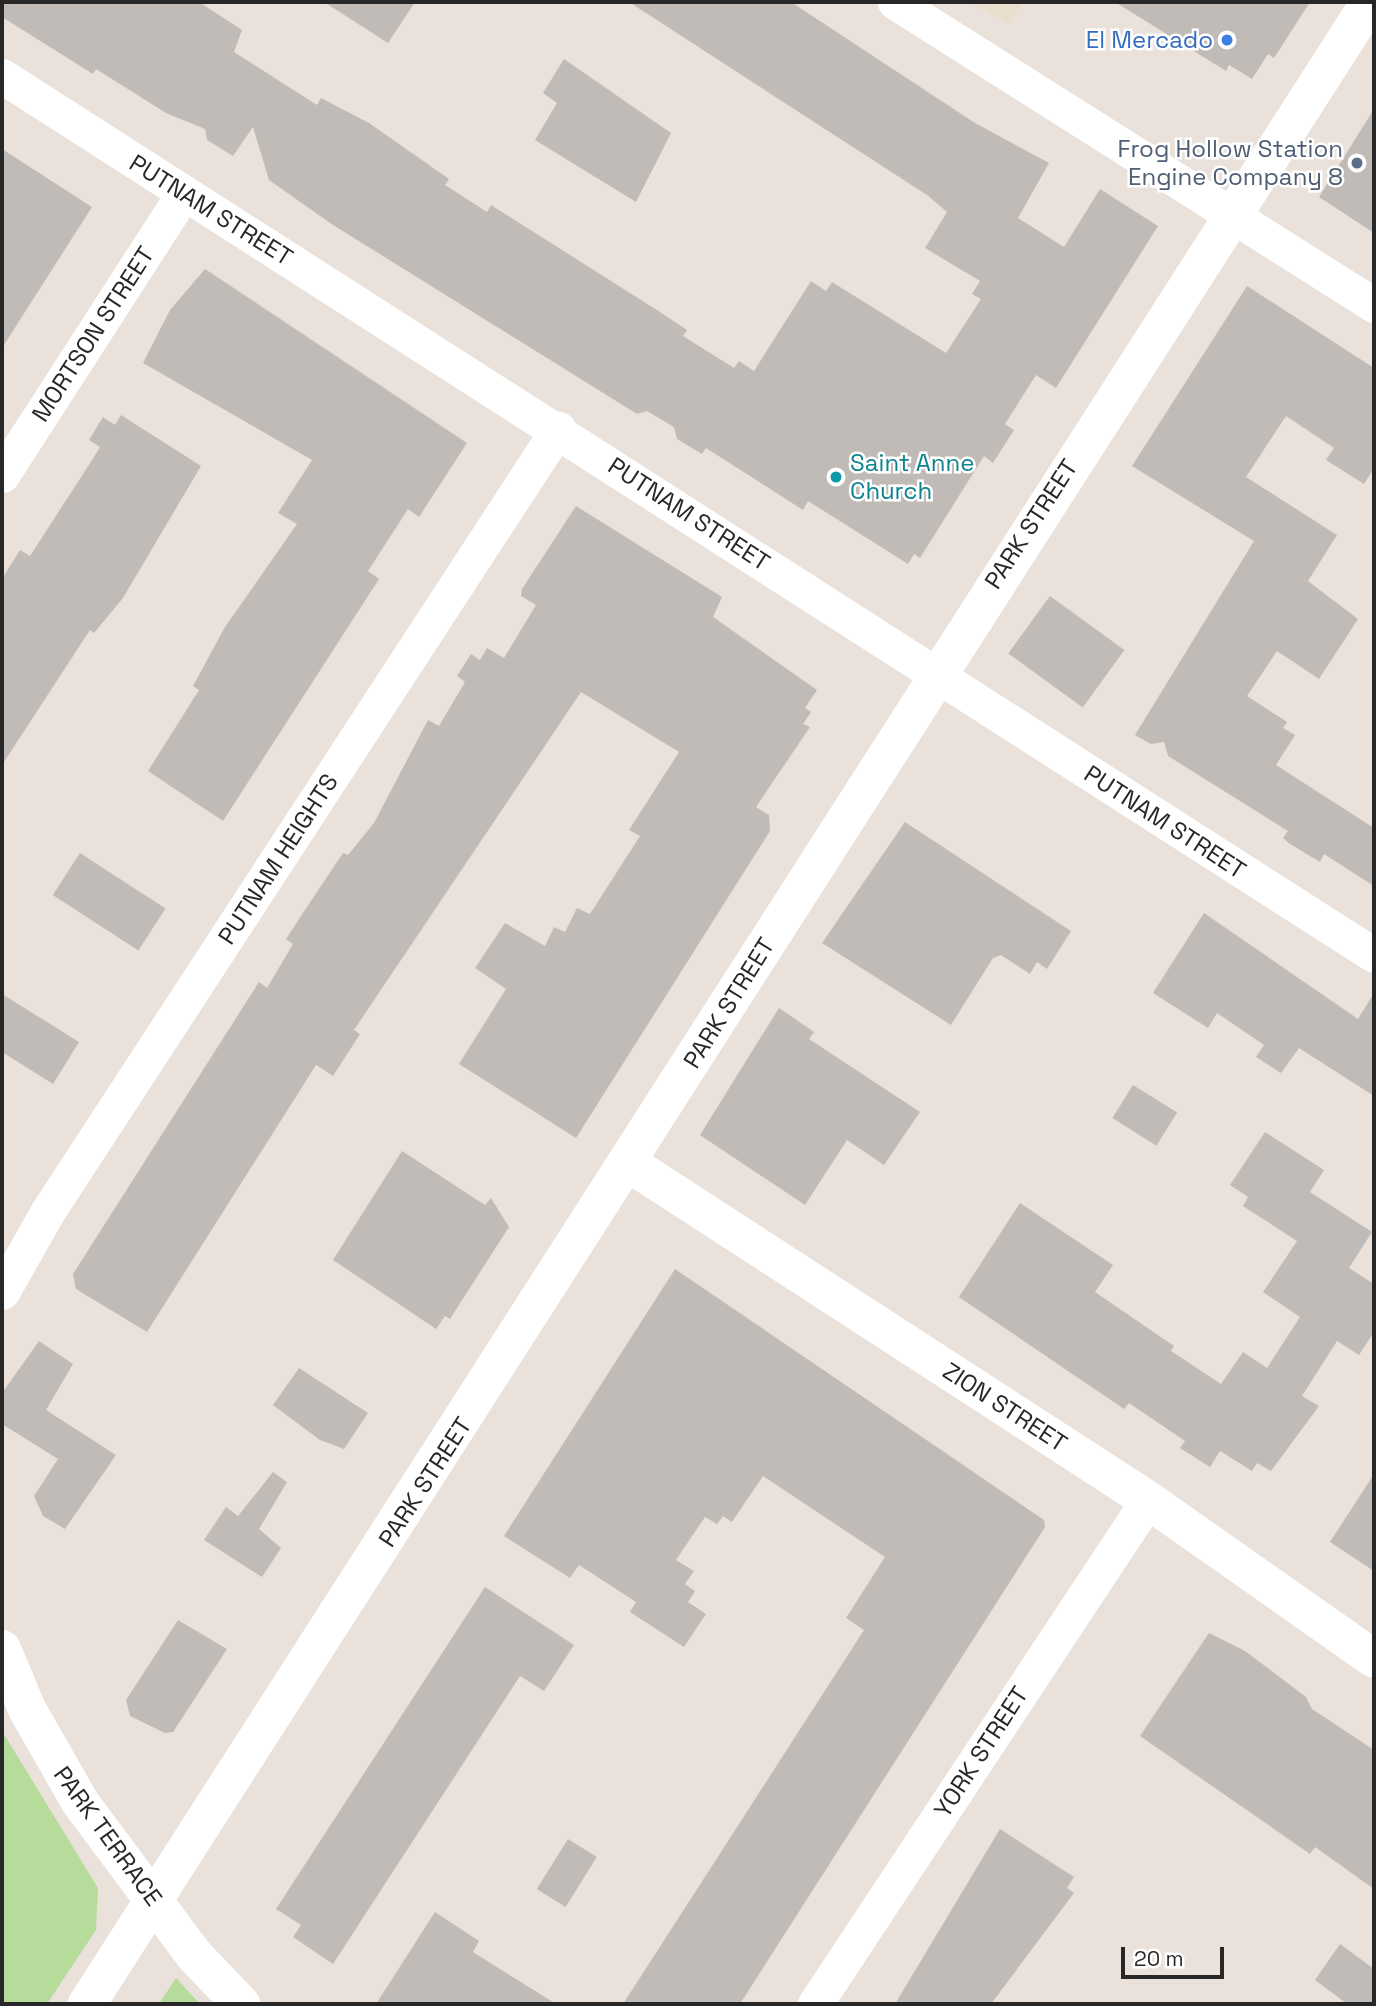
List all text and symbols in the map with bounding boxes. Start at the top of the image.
place label: El Mercado [1086,26,1213,54]
marker: El Mercado [1219,32,1235,48]
place label: Frog Hollow Station Engine Company 8 [1118,135,1343,191]
street label: PUTNAM STREET [124,148,298,272]
marker: Frog Hollow Station Engine Company 8 [1349,155,1365,171]
street label: MORTSON STREET [26,241,160,427]
place label: Saint Anne Church [850,449,975,505]
street label: PUTNAM STREET [603,451,775,577]
street label: PARK STREET [978,454,1084,594]
marker: Saint Anne Church [828,469,844,485]
street label: PUTNAM STREET [1079,759,1251,885]
street label: PUTNAM HEIGHTS [212,768,344,950]
street label: PARK STREET [677,932,781,1074]
street label: ZION STREET [938,1356,1072,1458]
street label: PARK STREET [372,1412,478,1552]
street label: YORK STREET [928,1681,1034,1823]
street label: PARK TERRACE [48,1760,168,1912]
scale bar [1124,1932,1227,1976]
text: 20 m [1134,1945,1184,1972]

